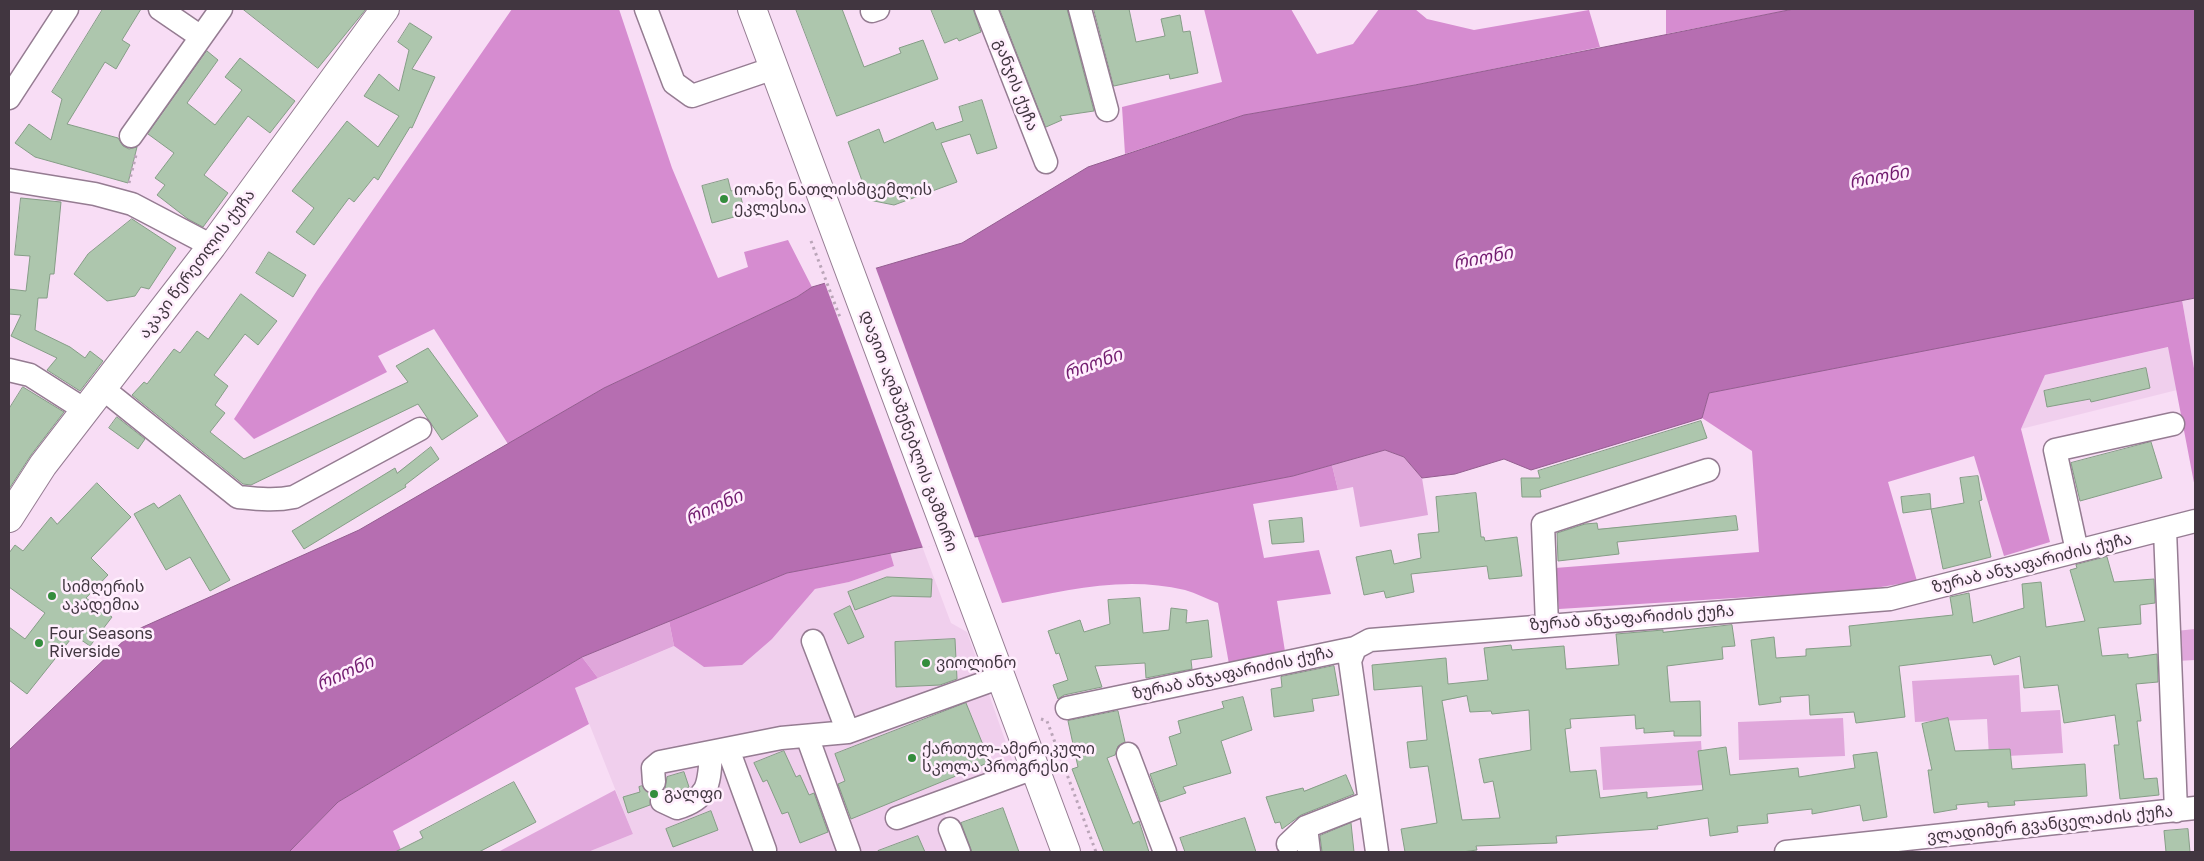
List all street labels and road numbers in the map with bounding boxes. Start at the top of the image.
street label: განჯის ქუჩა [990,36,1042,134]
street label: აკაკი წერეთლის ქუჩა [135,186,259,342]
street label: დავით აღმაშენებლის გამზირი [856,308,962,554]
street label: ზურაბ ანჯაფარიძის ქუჩა [1930,529,2134,597]
street label: ზურაბ ანჯაფარიძის ქუჩა [1529,601,1735,635]
street label: ზურაბ ანჯაფარიძის ქუჩა [1131,642,1335,704]
street label: ვლადიმერ გვანცელაძის ქუჩა [1926,802,2174,846]

